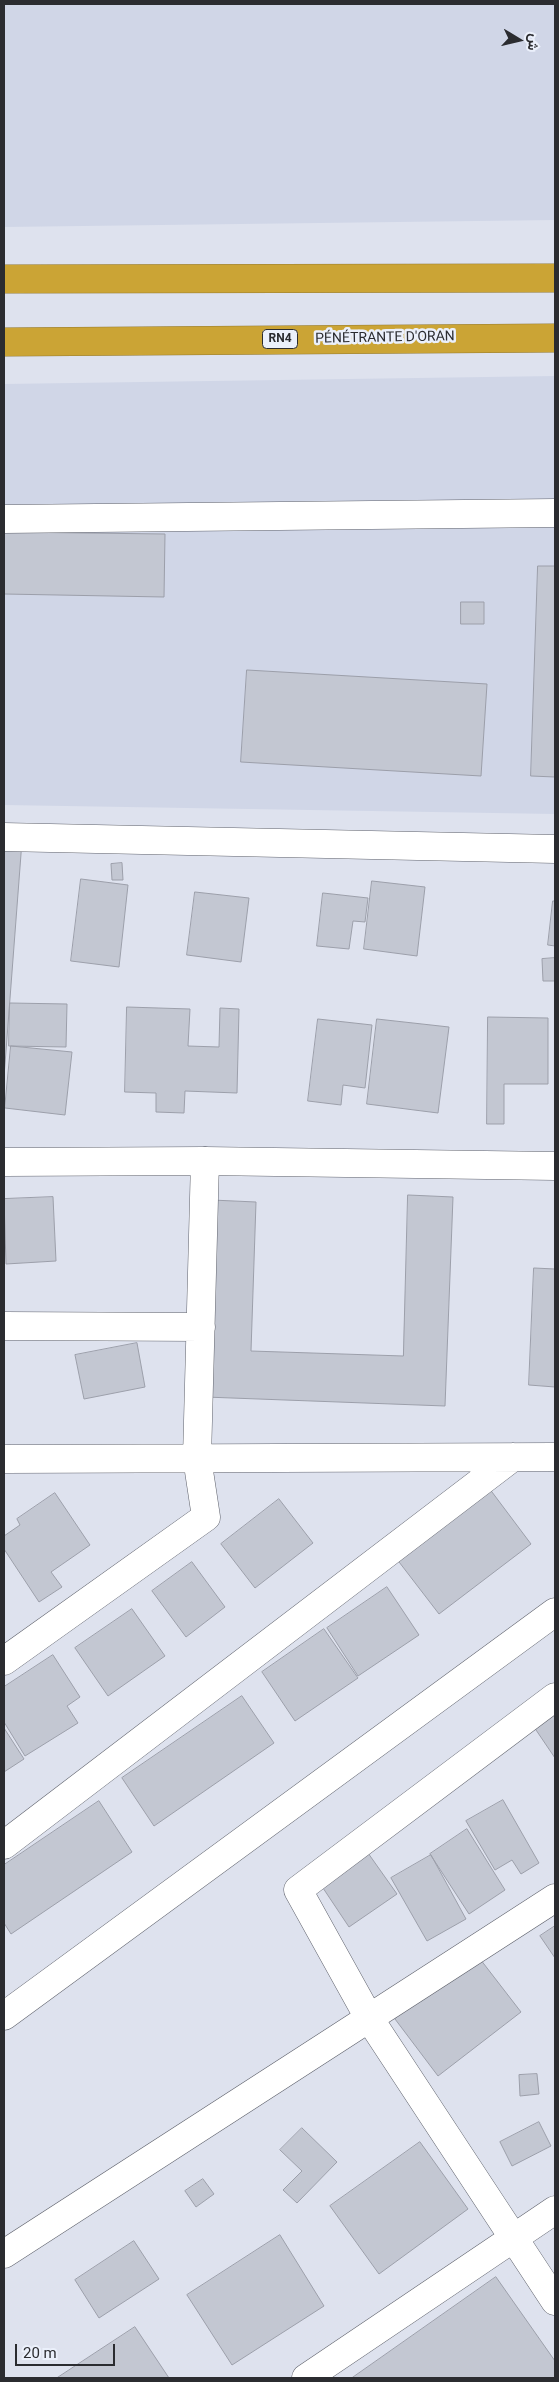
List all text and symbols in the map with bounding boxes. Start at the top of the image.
north arrow [494,15,544,65]
text: ش [525,33,543,52]
street label: PÉNÉTRANTE D'ORAN [315,328,455,348]
road number: RN4 [262,329,298,348]
scale bar [18,2334,118,2366]
text: 20 m [23,2344,57,2362]

